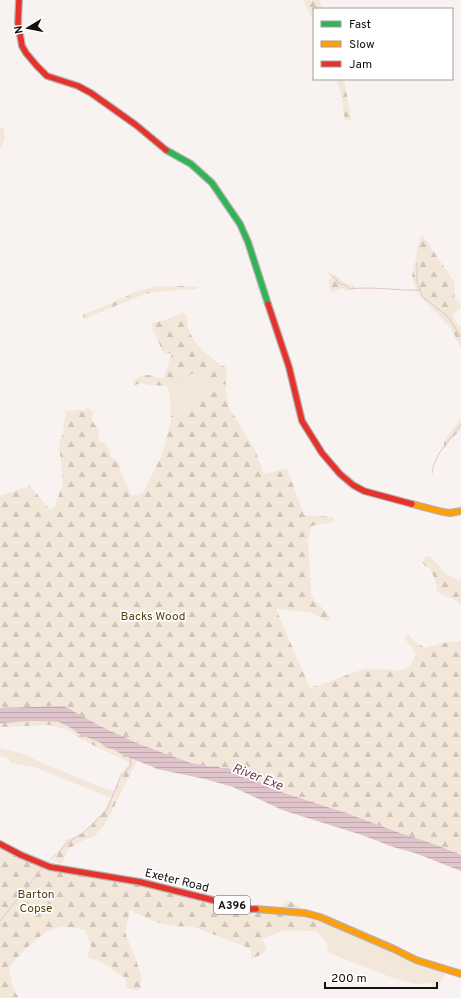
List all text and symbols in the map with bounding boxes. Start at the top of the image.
north arrow [8,8,48,48]
legend [313,8,453,80]
text: Fast [349,17,371,33]
text: N [12,24,27,35]
text: Slow [349,37,375,53]
text: Jam [349,57,372,73]
park label: Backs Wood [120,609,186,625]
water label: River Exe [230,761,285,795]
street label: Exeter Road [143,865,211,897]
park label: Barton Copse [17,887,55,917]
road number: A396 [214,896,250,914]
scale bar [325,964,437,990]
text: 200 m [331,971,367,987]

